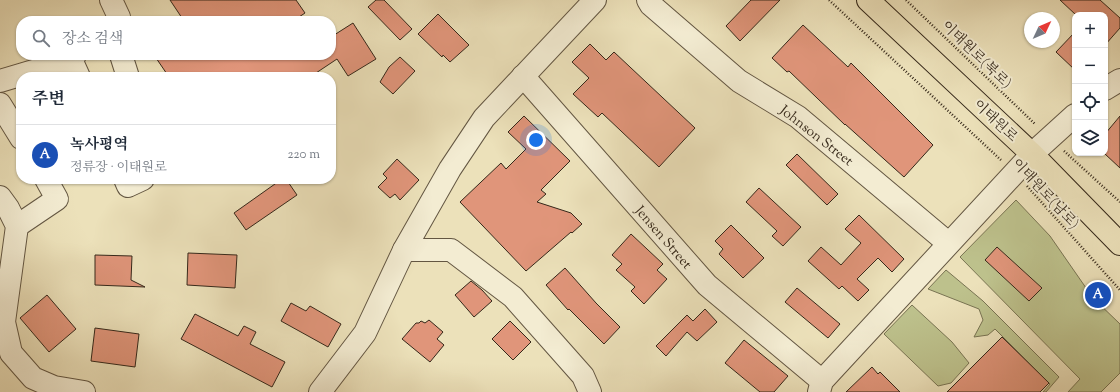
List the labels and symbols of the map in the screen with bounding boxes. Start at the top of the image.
north arrow [1024,12,1060,48]
street label: 이태원로(북로) [936,17,1015,94]
street label: 이태원로 [968,96,1022,148]
street label: Johnson Street [774,101,857,172]
your location [526,130,546,150]
street label: 이태원로(남로) [1006,155,1083,234]
street label: Jensen Street [629,201,696,275]
pin: A [1085,280,1111,310]

